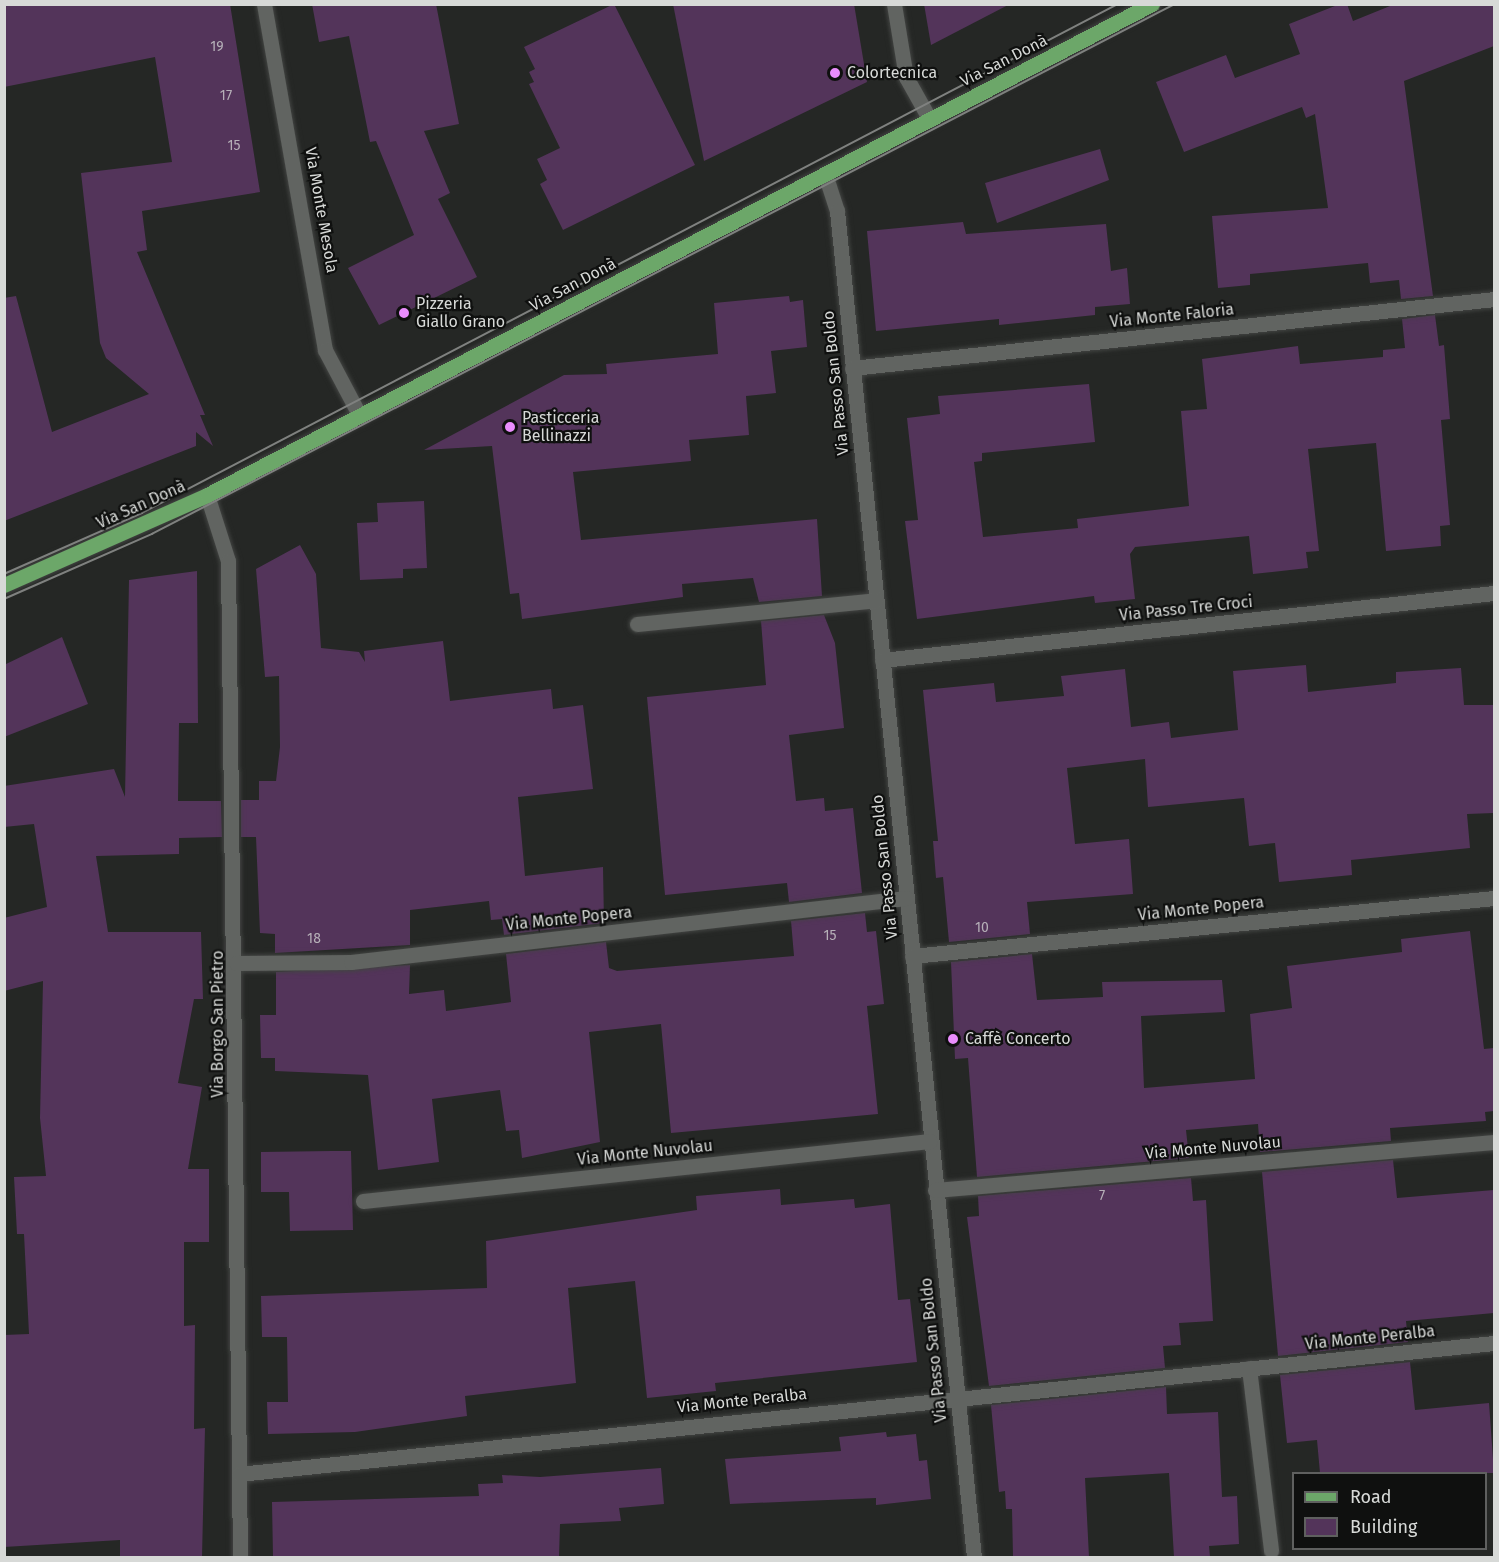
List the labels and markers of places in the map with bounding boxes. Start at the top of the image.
place label: Colortecnica [847,63,937,83]
marker: Colortecnica [828,66,842,80]
place label: Pizzeria Giallo Grano [416,294,505,332]
marker: Pizzeria Giallo Grano [397,306,411,320]
place label: Pasticceria Bellinazzi [522,408,599,446]
marker: Pasticceria Bellinazzi [503,420,517,434]
place label: Caffè Concerto [965,1029,1070,1049]
marker: Caffè Concerto [946,1032,960,1046]

